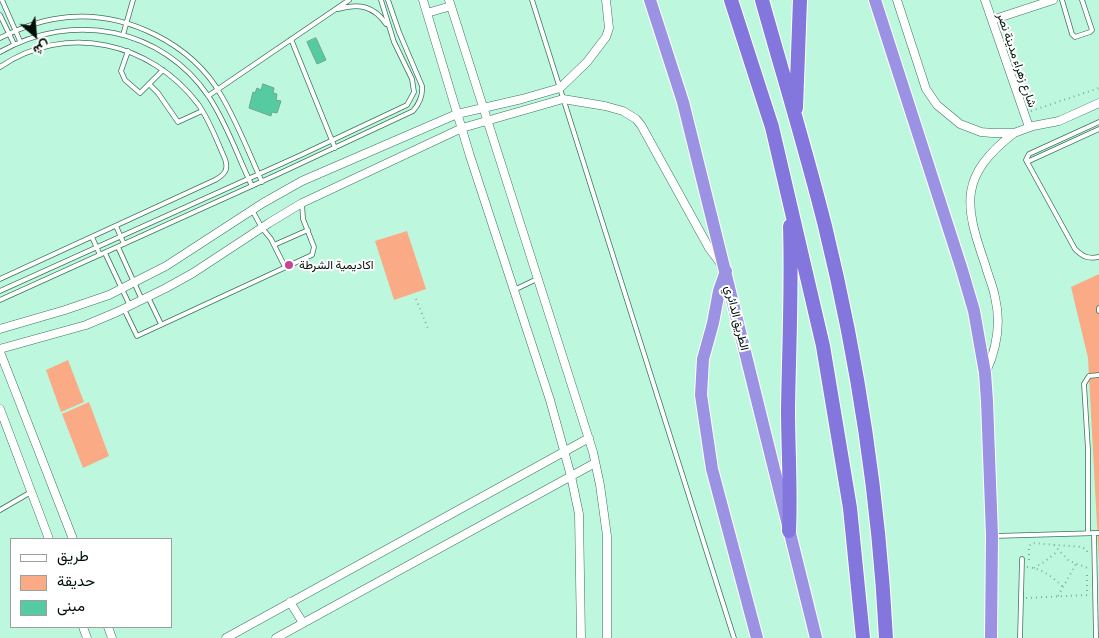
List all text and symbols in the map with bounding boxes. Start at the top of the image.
north arrow [10,10,60,60]
street label: شارع زهراء مدينة نصر [994,11,1040,109]
text: ش [31,37,53,60]
place label: اكاديمية الشرطة [299,258,374,272]
marker: اكاديمية الشرطة [283,259,295,271]
street label: الطريق الدائري [722,284,752,352]
legend [10,538,172,628]
text: طريق [57,546,89,564]
text: حديقة [57,571,95,589]
text: مبنى [57,596,85,614]

